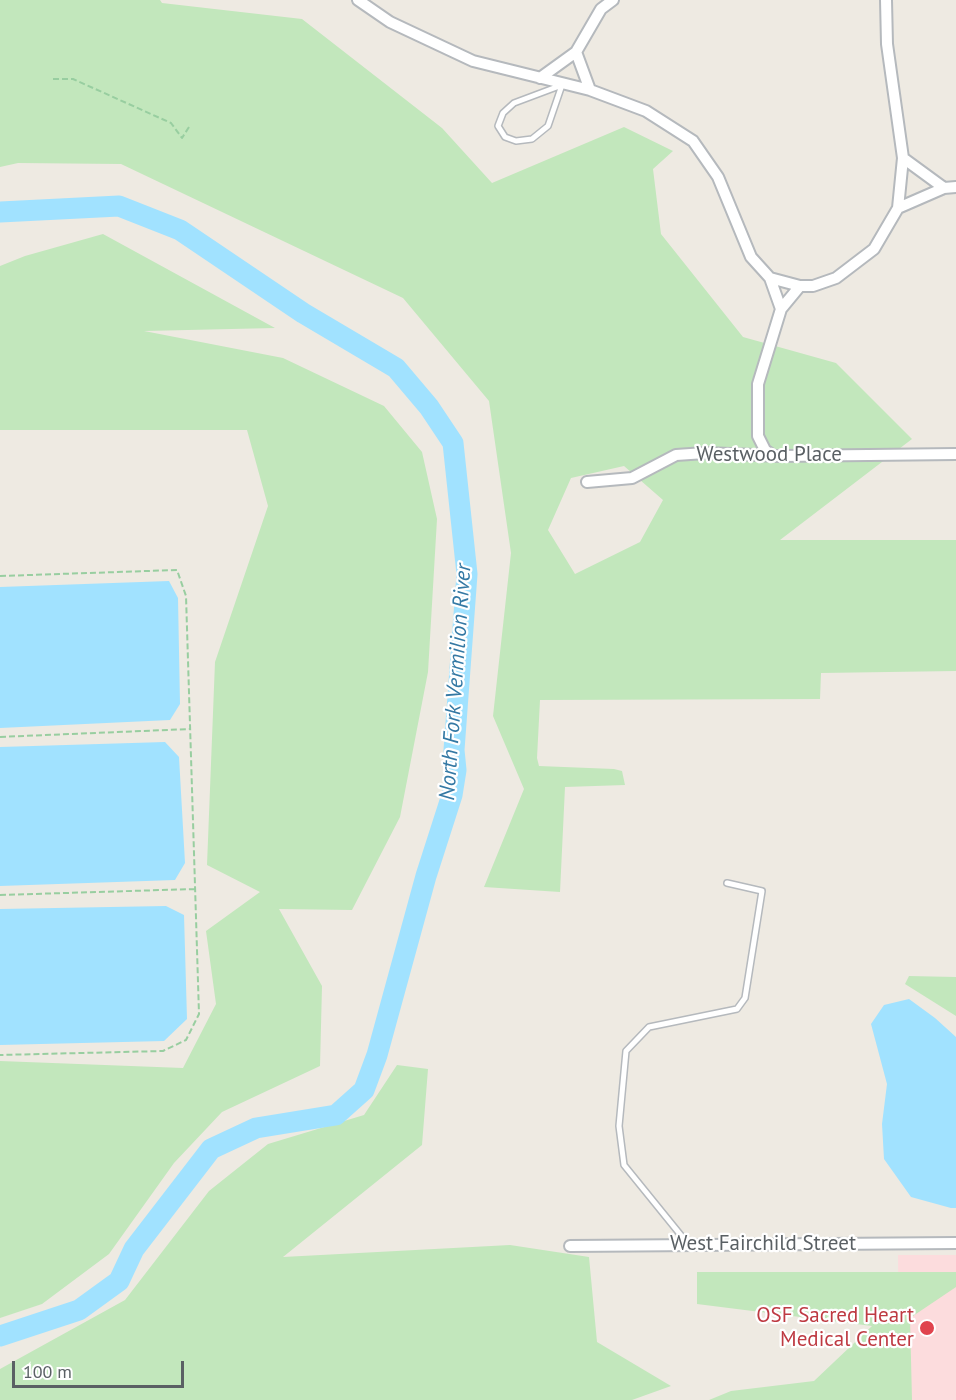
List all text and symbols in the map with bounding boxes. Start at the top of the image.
street label: Westwood Place [696,442,842,468]
water label: North Fork Vermilion River [435,563,477,801]
street label: West Fairchild Street [670,1231,856,1257]
place label: OSF Sacred Heart Medical Center [756,1303,914,1353]
marker: OSF Sacred Heart Medical Center [918,1319,936,1337]
scale bar [15,1349,188,1387]
text: 100 m [23,1360,72,1383]

